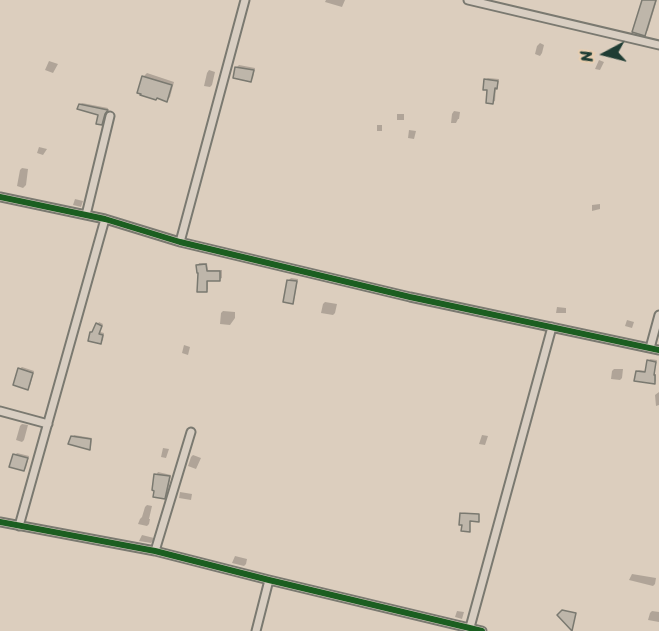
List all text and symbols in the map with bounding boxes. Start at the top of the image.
north arrow [575,24,635,84]
text: N [572,49,602,64]

